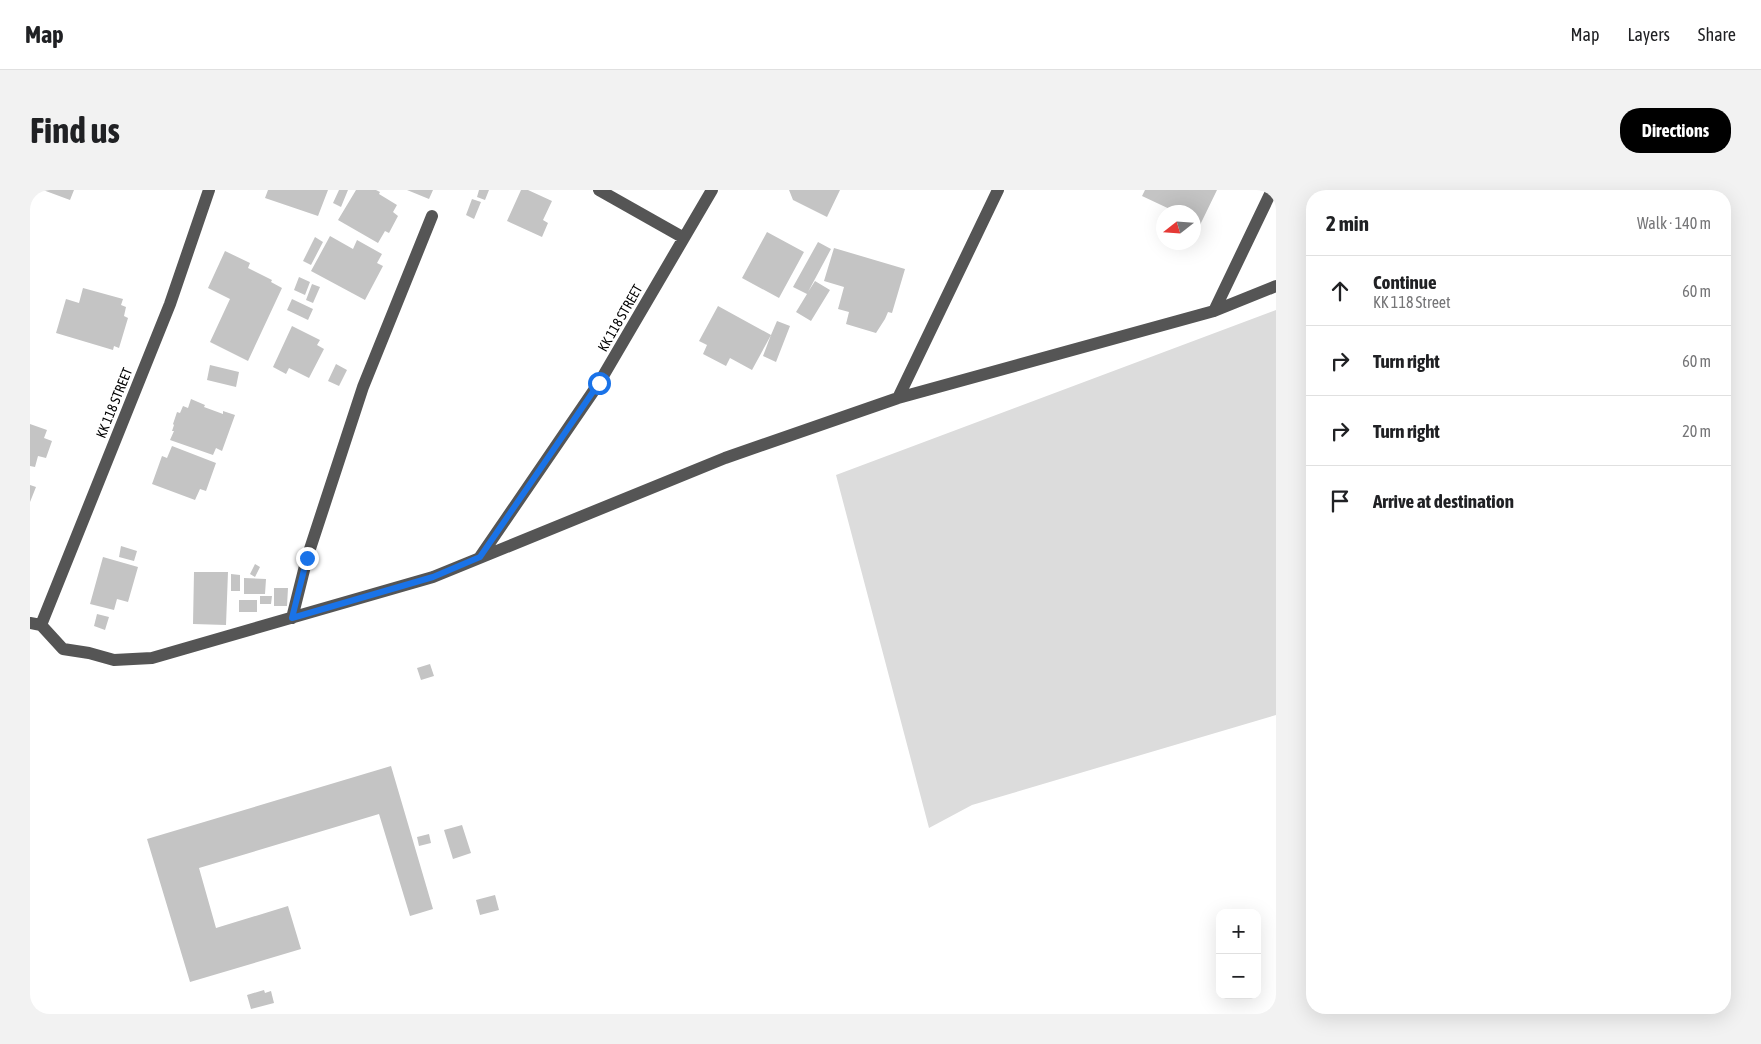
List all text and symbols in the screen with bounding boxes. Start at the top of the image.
text: Map [25,21,64,48]
text: Map [1570,24,1599,45]
text: Layers [1627,24,1670,45]
text: Share [1698,24,1736,45]
button: Directions [1620,108,1731,153]
text: Find us [30,110,120,150]
north arrow [1156,205,1201,250]
text: 2 min [1326,211,1369,235]
text: Walk · 140 m [1637,214,1711,232]
text: Continue [1373,271,1437,293]
icon: ahead [1326,277,1354,305]
street label: KK 118 STREET [594,282,646,354]
text: 60 m [1682,282,1711,300]
text: KK 118 Street [1373,293,1451,311]
icon: right [1326,347,1354,375]
text: Turn right [1373,350,1440,372]
text: 60 m [1682,352,1711,370]
street label: KK 118 STREET [93,366,135,440]
route start [588,372,611,395]
icon: right [1326,417,1354,445]
text: Turn right [1373,420,1440,442]
text: 20 m [1682,422,1711,440]
icon: arrive [1326,487,1354,515]
text: Arrive at destination [1373,490,1514,512]
route end [296,547,319,570]
map controls [1216,909,1261,999]
button: + [1216,909,1261,954]
button: − [1216,954,1261,999]

